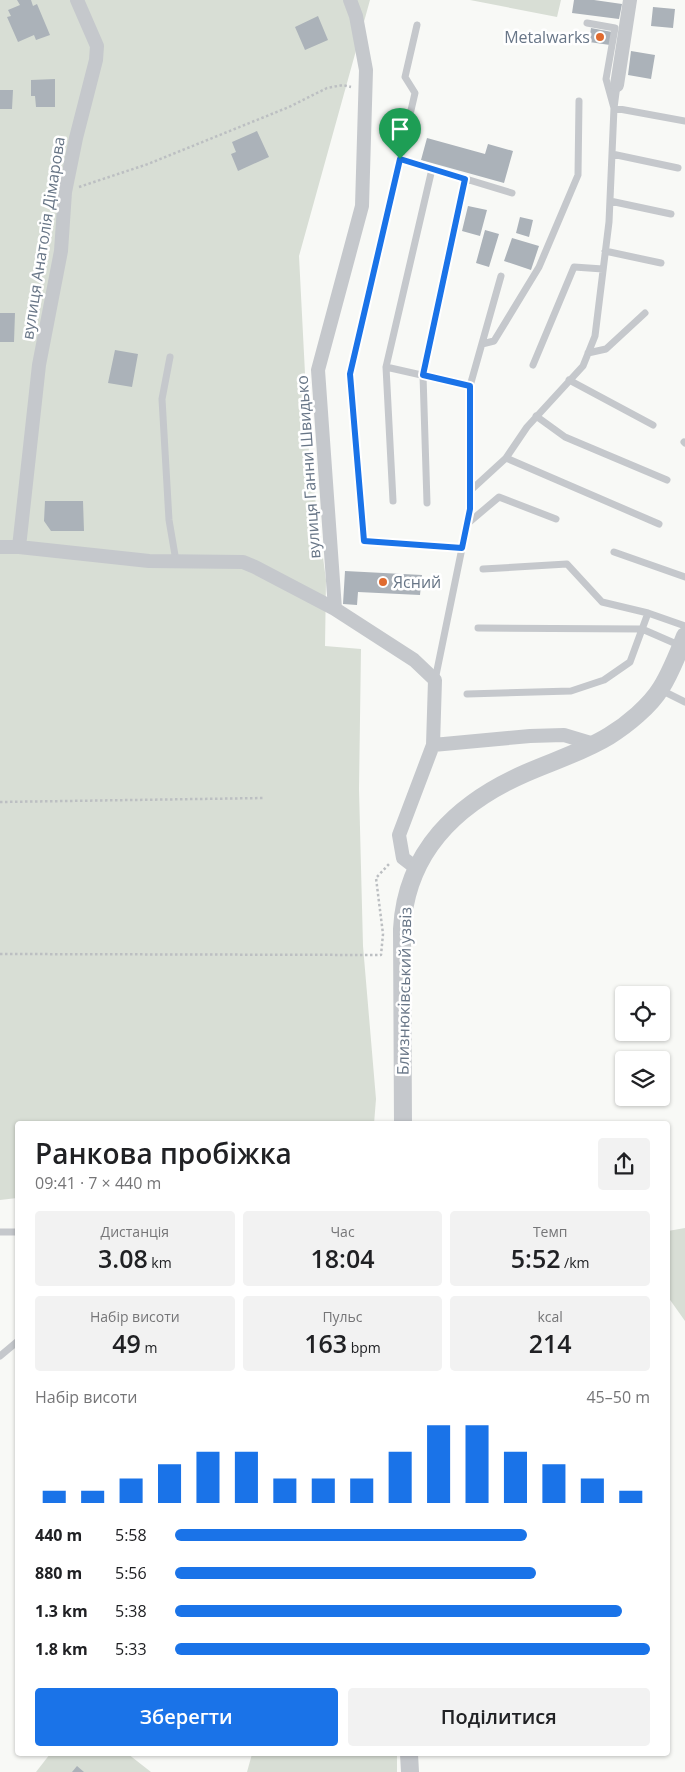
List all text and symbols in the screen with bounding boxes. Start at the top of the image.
place label: Metalwarks [504,26,590,48]
marker: Metalwarks [594,31,606,43]
pin [379,108,421,159]
icon: arrive [386,115,414,143]
street label: вулиця Анатолія Дімарова [16,135,70,341]
street label: вулиця Ганни Швидько [291,375,325,559]
place label: Ясний [393,571,441,593]
marker: Ясний [377,576,389,588]
street label: Близнюківський узвіз [392,907,416,1075]
map controls [615,986,670,1106]
button: locate [615,986,670,1041]
button: layers [615,1051,670,1106]
text: Ранкова пробіжка [35,1134,292,1172]
button: share [598,1138,650,1190]
text: 09:41 · 7 × 440 m [35,1172,161,1194]
text: Дистанція [101,1222,169,1241]
text: Час [330,1222,355,1241]
text: Темп [533,1222,567,1241]
text: 3.08 [98,1241,148,1275]
text: 18:04 [310,1241,375,1275]
text: 5:52 [511,1241,560,1275]
text: km [148,1253,172,1272]
text: /km [560,1253,590,1272]
text: Набір висоти [90,1307,180,1326]
text: Пульс [322,1307,363,1326]
text: kcal [537,1307,563,1326]
text: 49 [112,1326,141,1360]
text: 163 [304,1326,347,1360]
text: 214 [529,1326,572,1360]
text: m [141,1338,157,1357]
text: bpm [347,1338,381,1357]
text: Набір висоти [35,1386,138,1408]
text: 45–50 m [586,1386,650,1408]
text: 440 m [35,1524,82,1546]
text: 5:58 [115,1524,147,1546]
text: 880 m [35,1562,82,1584]
text: 5:56 [115,1562,147,1584]
text: 1.3 km [35,1600,88,1622]
text: 5:38 [115,1600,147,1622]
text: 1.8 km [35,1638,88,1660]
text: 5:33 [115,1638,147,1660]
button: Зберегти [35,1688,338,1746]
button: Поділитися [348,1688,650,1746]

